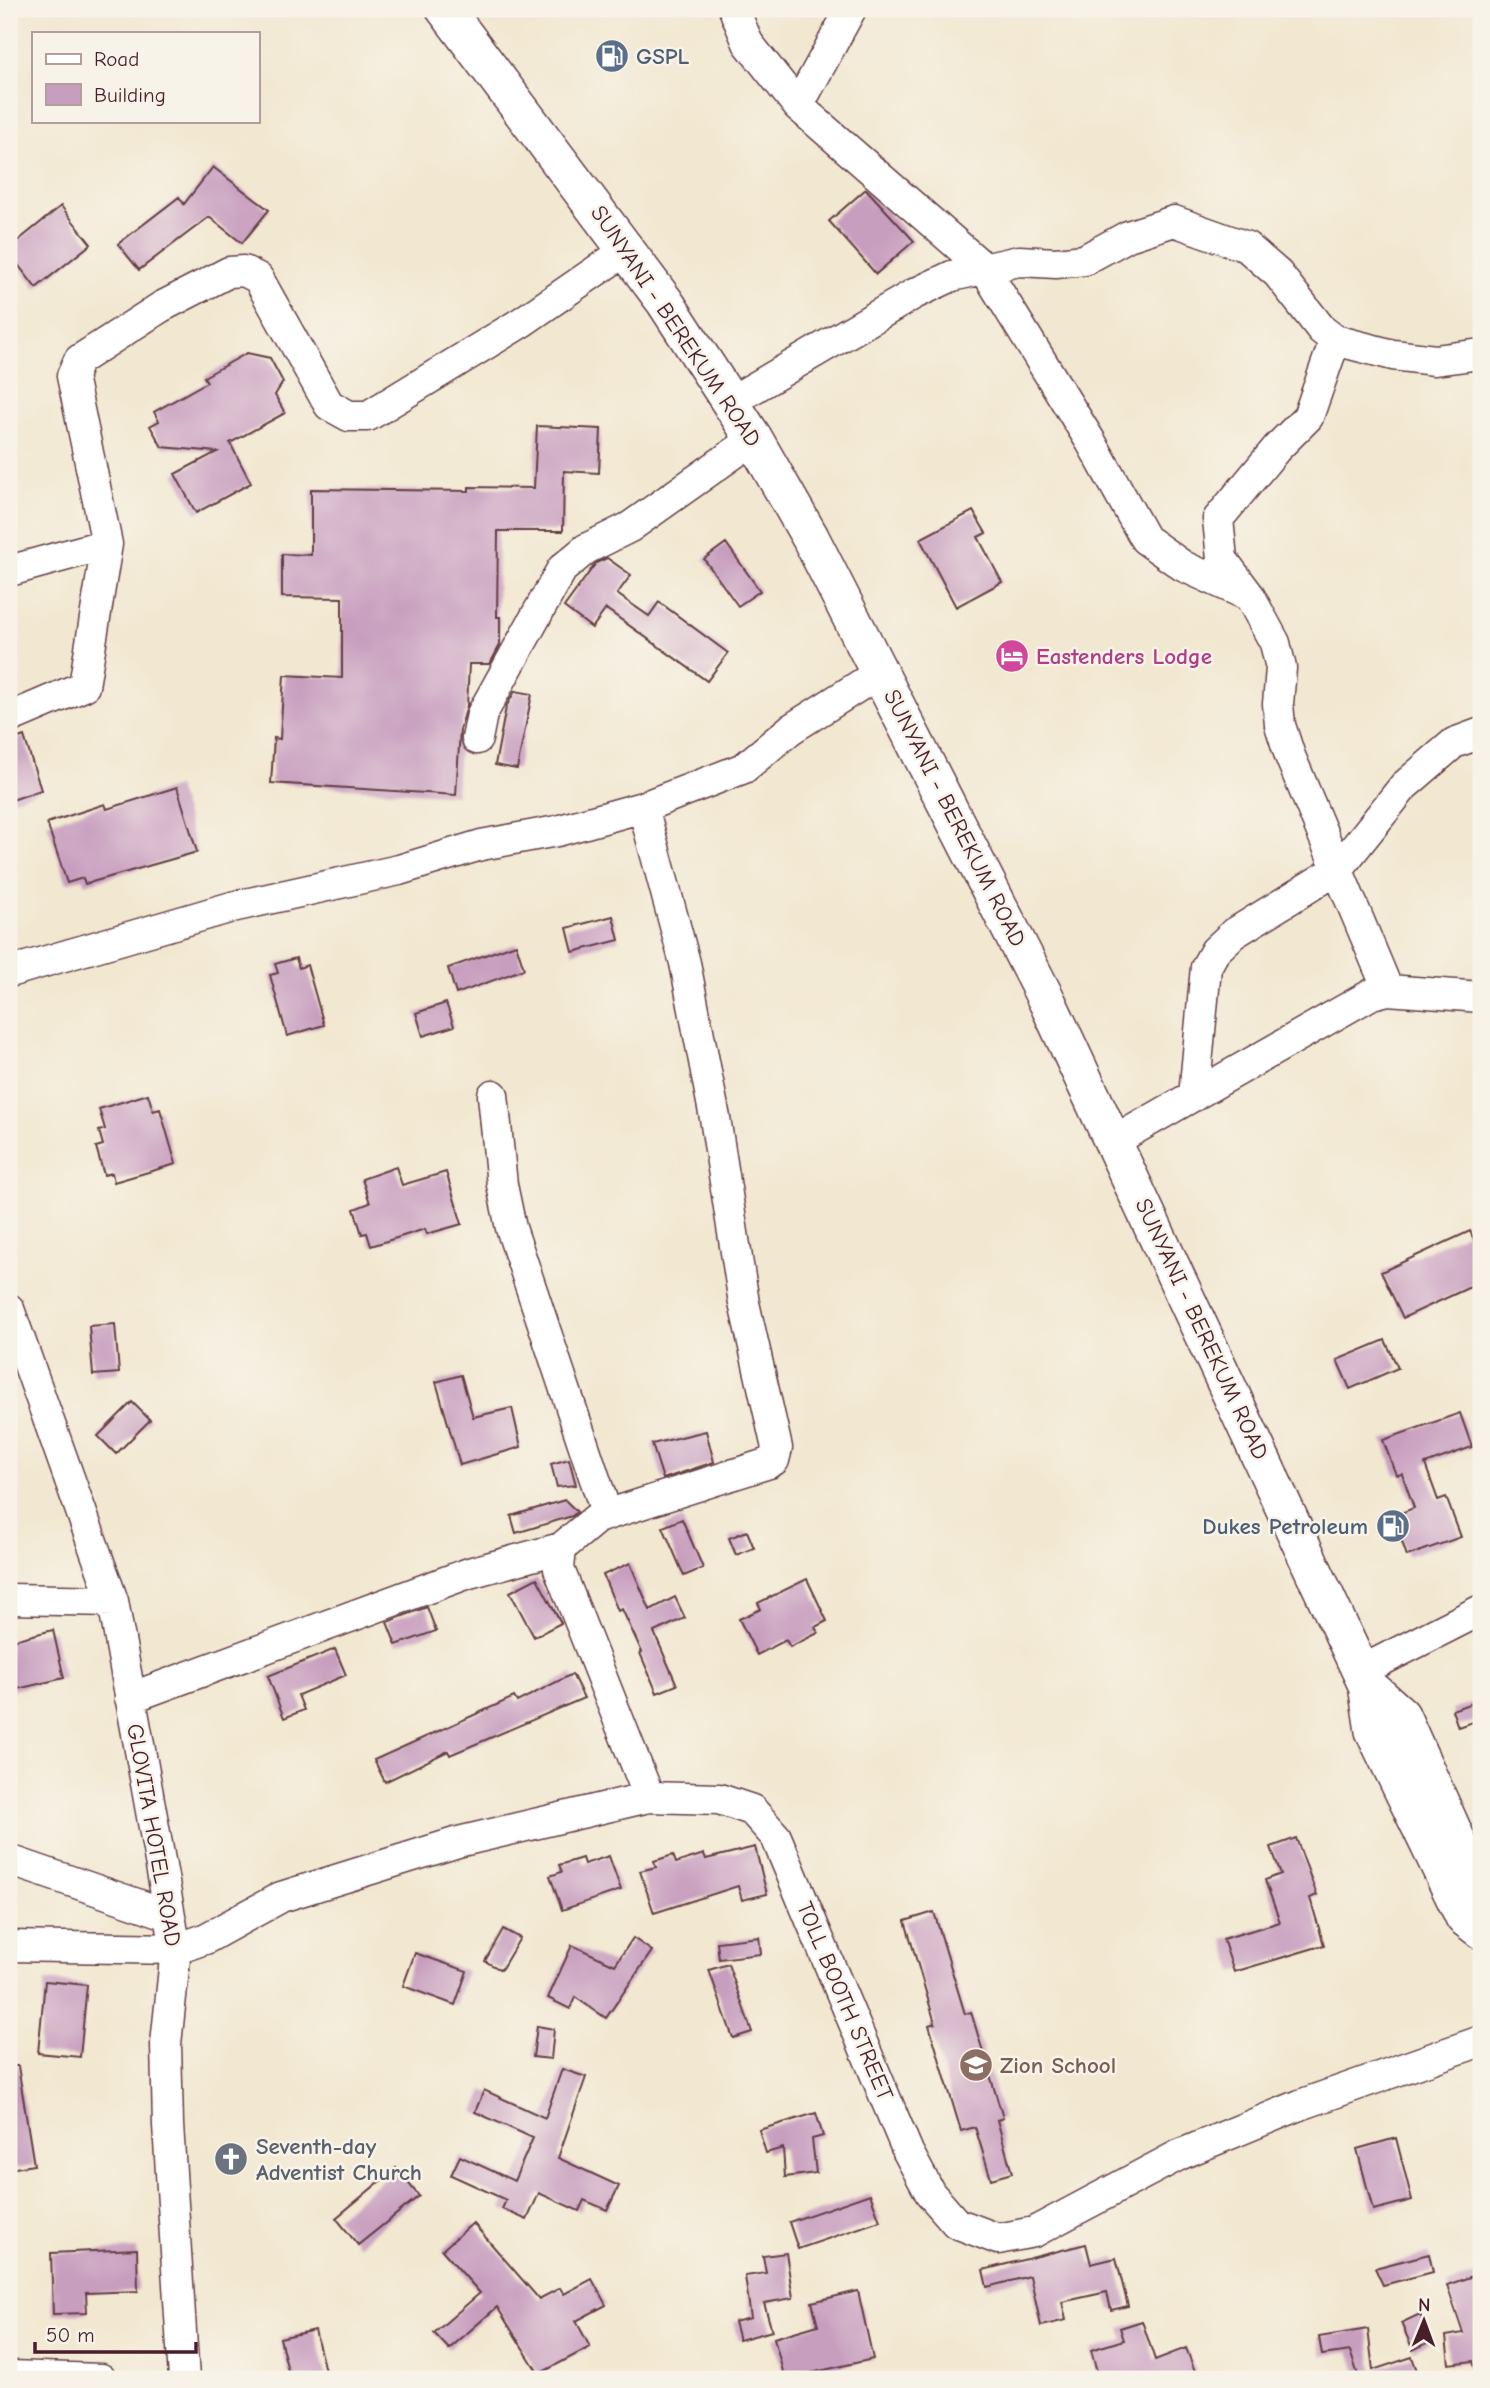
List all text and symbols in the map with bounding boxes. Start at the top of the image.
legend [32,32,259,122]
fuel station icon: GSPL [593,37,631,75]
place label: GSPL [636,43,690,70]
text: Road [94,47,139,71]
text: Building [94,83,166,107]
street label: SUNYANI - BEREKUM ROAD [585,200,767,452]
hotel icon: Eastenders Lodge [993,637,1031,675]
place label: Eastenders Lodge [1036,643,1212,670]
street label: SUNYANI - BEREKUM ROAD [878,685,1032,951]
street label: SUNYANI - BEREKUM ROAD [1130,1194,1274,1464]
fuel station icon: Dukes Petroleum [1374,1507,1412,1545]
place label: Dukes Petroleum [1202,1513,1368,1540]
street label: GLOVITA HOTEL ROAD [121,1722,187,1948]
street label: TOLL BOOTH STREET [791,1898,899,2104]
school or university icon: Zion School [957,2046,995,2084]
place label: Zion School [1000,2052,1116,2079]
place label: Seventh-day Adventist Church [256,2133,422,2186]
church icon: Seventh-day Adventist Church [212,2140,250,2178]
north arrow [1388,2286,1458,2356]
text: N [1418,2294,1431,2316]
scale bar [35,2311,196,2355]
text: 50 m [46,2323,95,2347]

